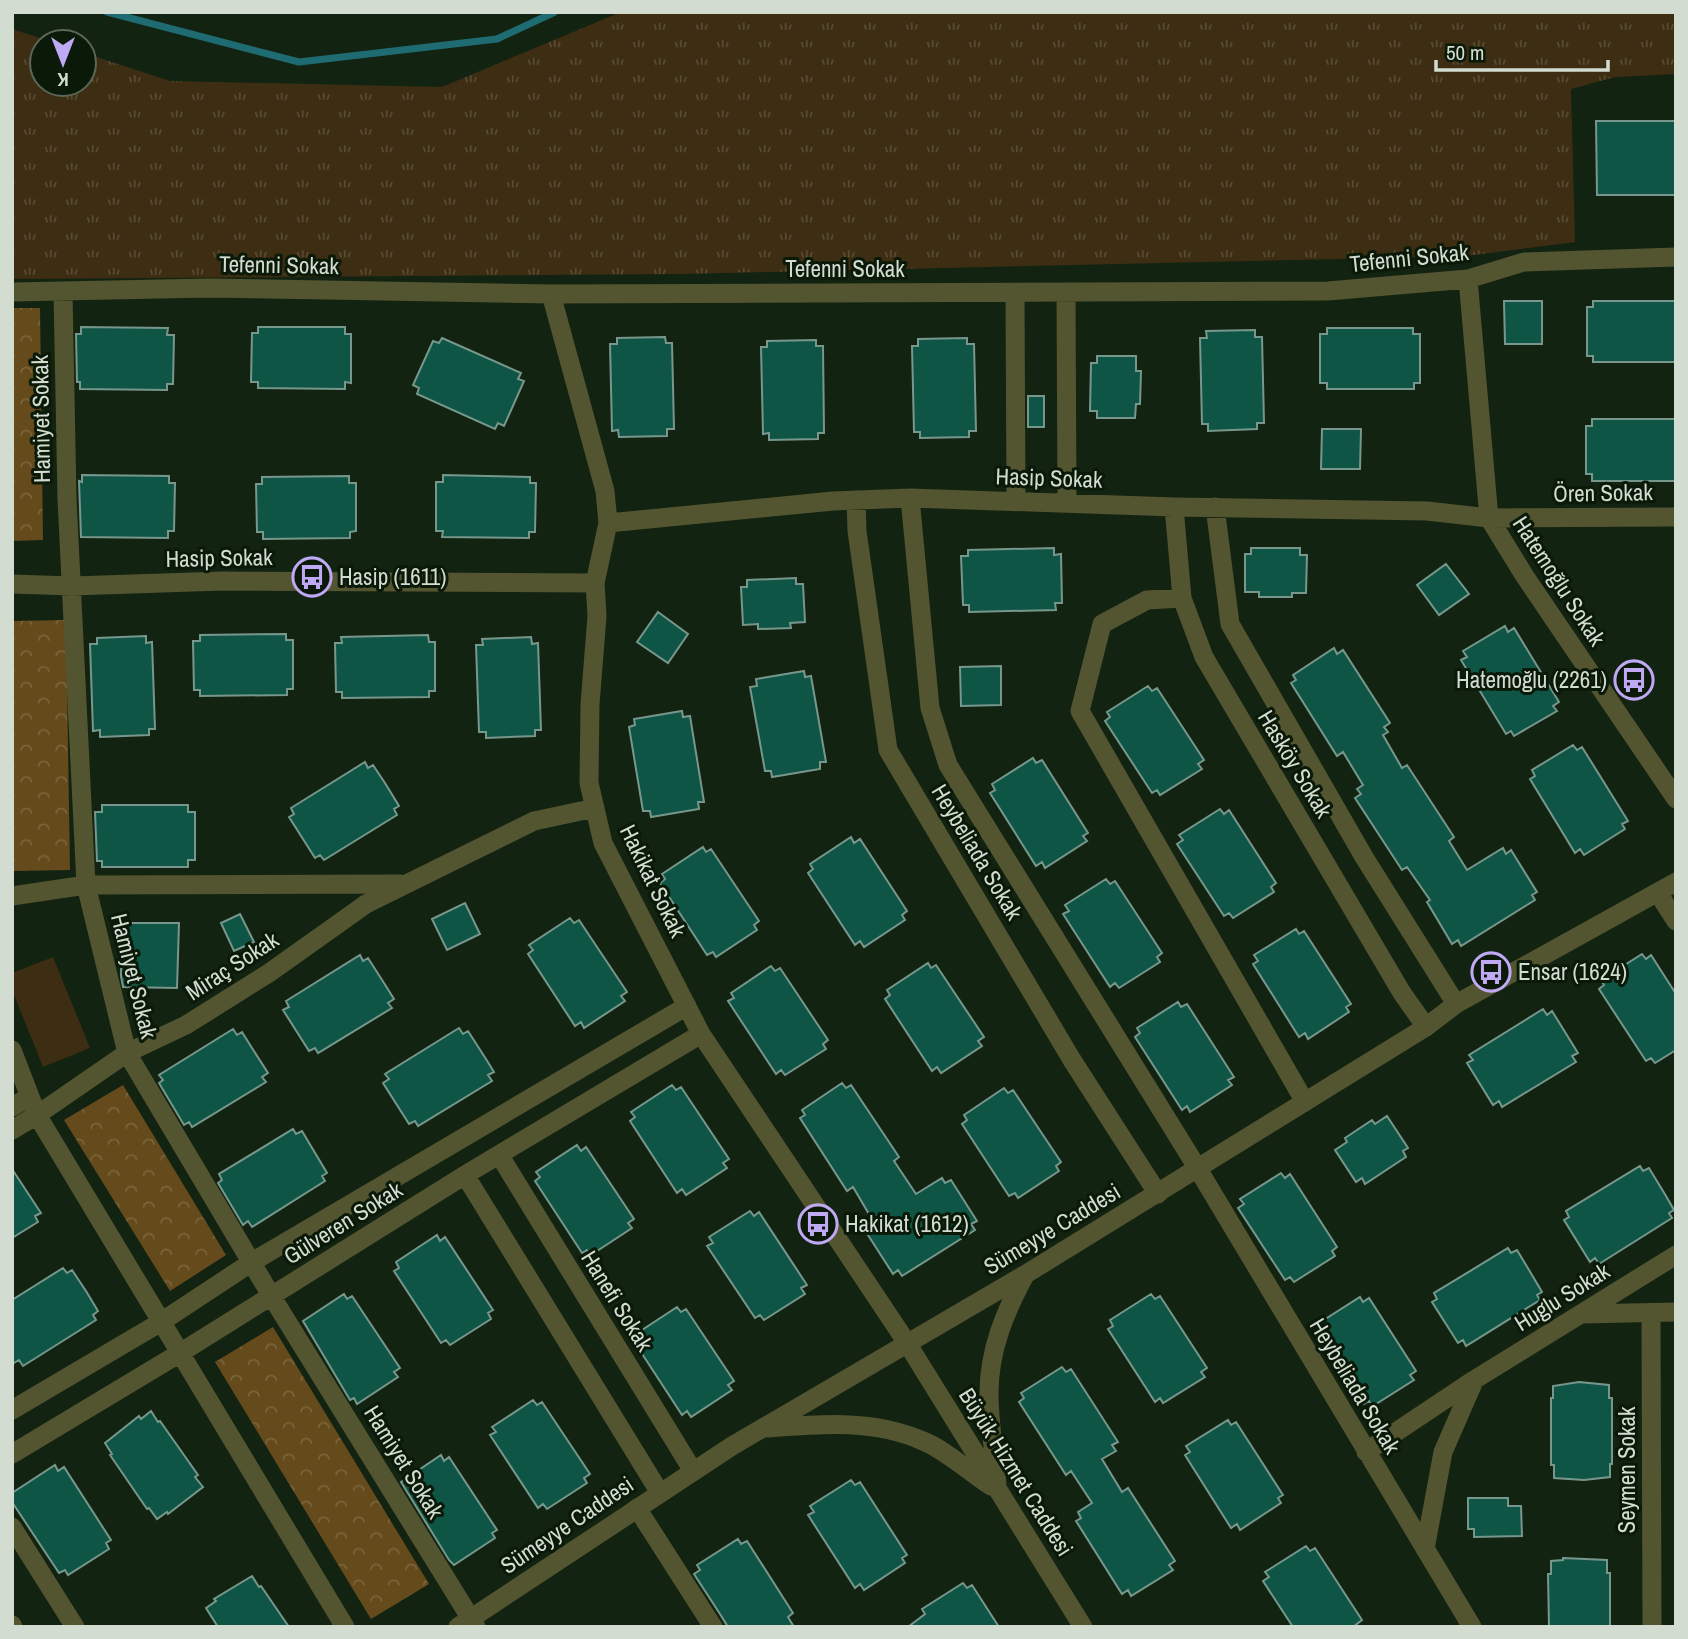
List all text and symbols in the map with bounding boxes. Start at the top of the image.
north arrow [28,28,98,98]
scale bar [1436,28,1608,72]
text: 50 m [1446,38,1484,67]
text: K [57,67,69,93]
street label: Tefenni Sokak [1348,236,1471,279]
street label: Tefenni Sokak [219,248,340,281]
street label: Tefenni Sokak [785,253,905,284]
street label: Hamiyet Sokak [24,354,57,483]
street label: Hasip Sokak [995,460,1104,495]
street label: Ören Sokak [1553,476,1654,509]
street label: Hatemoğlu Sokak [1506,510,1613,652]
street label: Hasip Sokak [165,541,273,574]
bus stop icon: Hasip (1611) [291,556,333,598]
place label: Hasip (1611) [339,561,447,592]
bus stop icon: Hatemoğlu (2261) [1613,659,1655,701]
place label: Hatemoğlu (2261) [1456,664,1607,695]
street label: Hasköy Sokak [1251,704,1340,824]
street label: Heybeliada Sokak [925,778,1030,926]
street label: Hakikat Sokak [613,819,694,943]
street label: Hamiyet Sokak [104,910,165,1042]
street label: Miraç Sokak [179,924,285,1007]
bus stop icon: Ensar (1624) [1470,951,1512,993]
place label: Ensar (1624) [1518,956,1627,987]
street label: Gülveren Sokak [278,1174,408,1271]
street label: Sümeyye Caddesi [978,1176,1126,1282]
bus stop icon: Hakikat (1612) [797,1203,839,1245]
place label: Hakikat (1612) [845,1208,969,1239]
street label: Hanefi Sokak [574,1245,661,1357]
street label: Huglu Sokak [1508,1255,1616,1338]
street label: Heybeliada Sokak [1303,1312,1408,1460]
street label: Büyük Hizmet Caddesi [952,1382,1081,1562]
street label: Hamiyet Sokak [357,1399,452,1525]
street label: Seymen Sokak [1611,1406,1642,1533]
street label: Sümeyye Caddesi [494,1469,639,1581]

